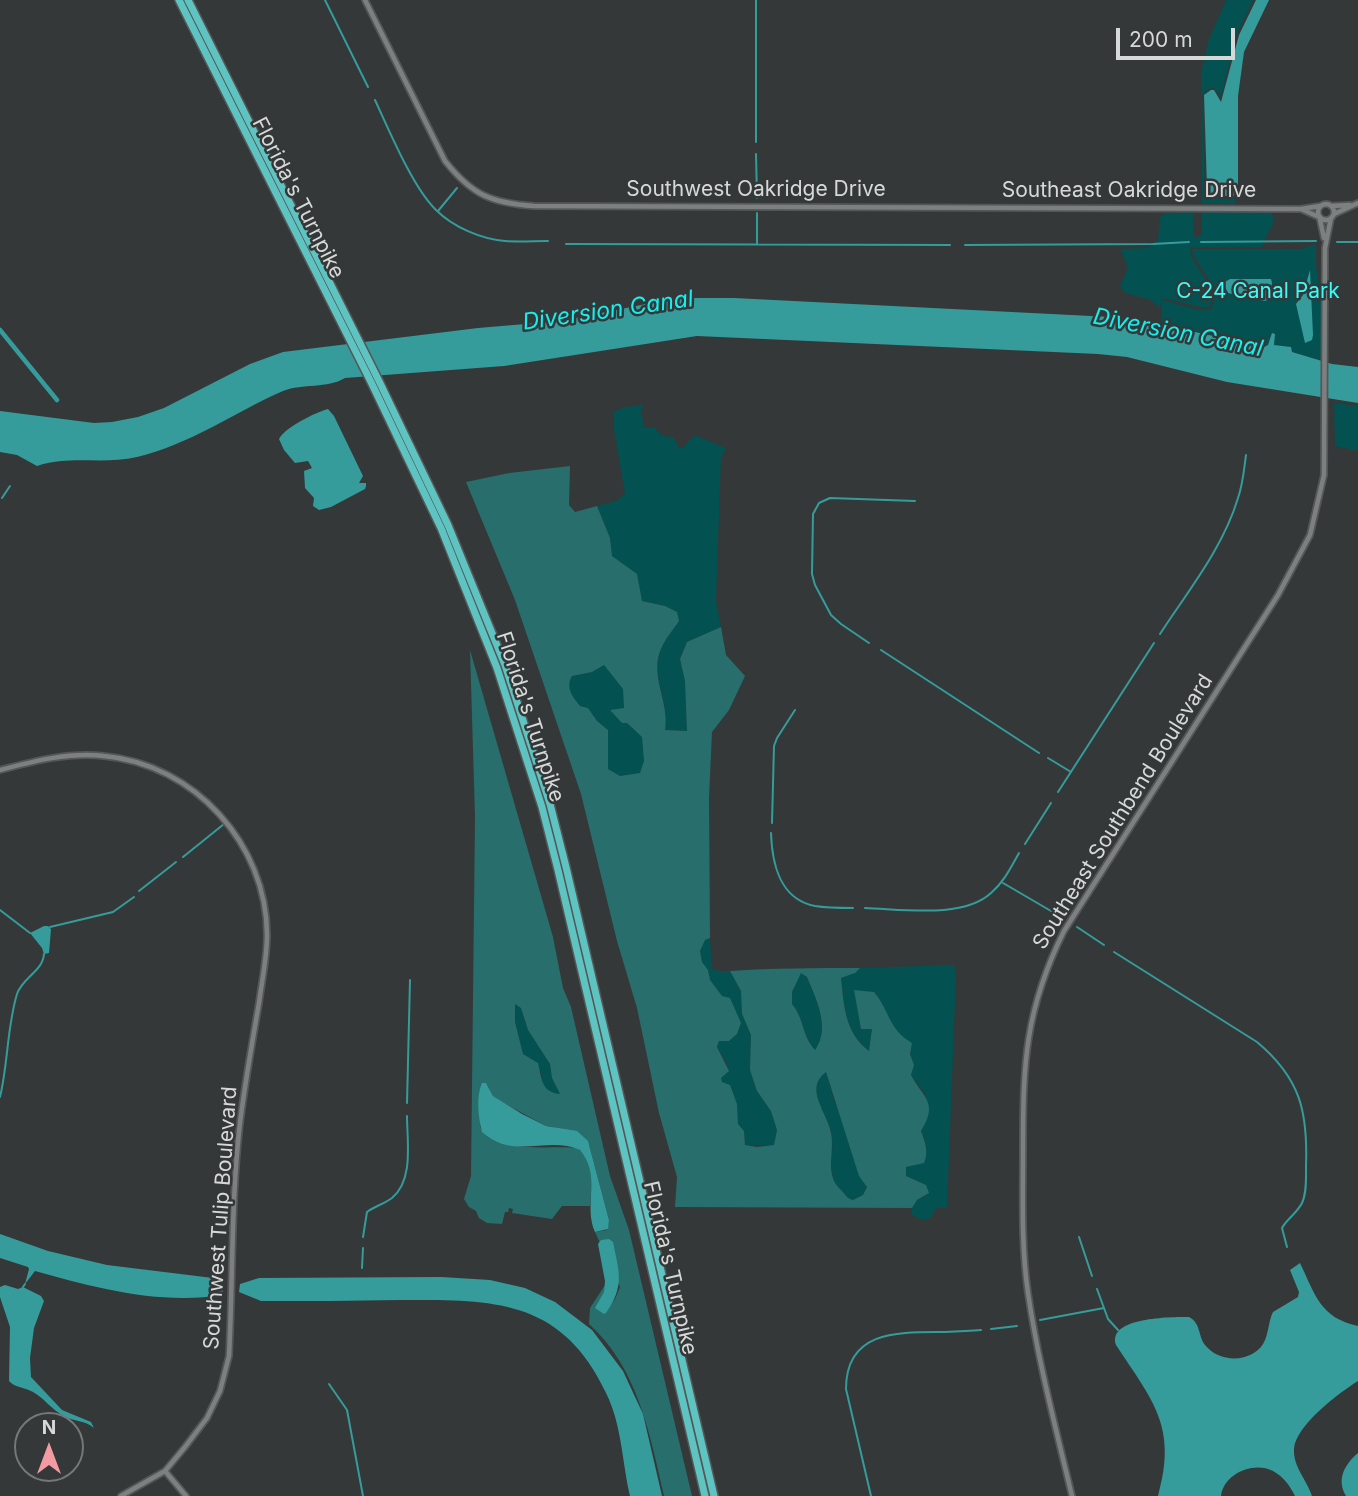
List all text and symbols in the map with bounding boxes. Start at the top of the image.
scale bar [1120,14,1239,58]
text: 200 m [1129,27,1193,52]
street label: Florida's Turnpike [246,113,350,283]
street label: Southwest Oakridge Drive [626,177,886,203]
street label: Southeast Oakridge Drive [1002,178,1256,204]
park label: C-24 Canal Park [1176,279,1340,305]
water label: Diversion Canal [521,285,695,337]
water label: Diversion Canal [1091,303,1265,363]
street label: Florida's Turnpike [491,629,569,805]
street label: Southeast Southbend Boulevard [1028,670,1218,954]
street label: Southwest Tulip Boulevard [199,1086,243,1350]
street label: Florida's Turnpike [638,1179,702,1357]
north arrow [14,1412,84,1482]
text: N [42,1416,56,1439]

